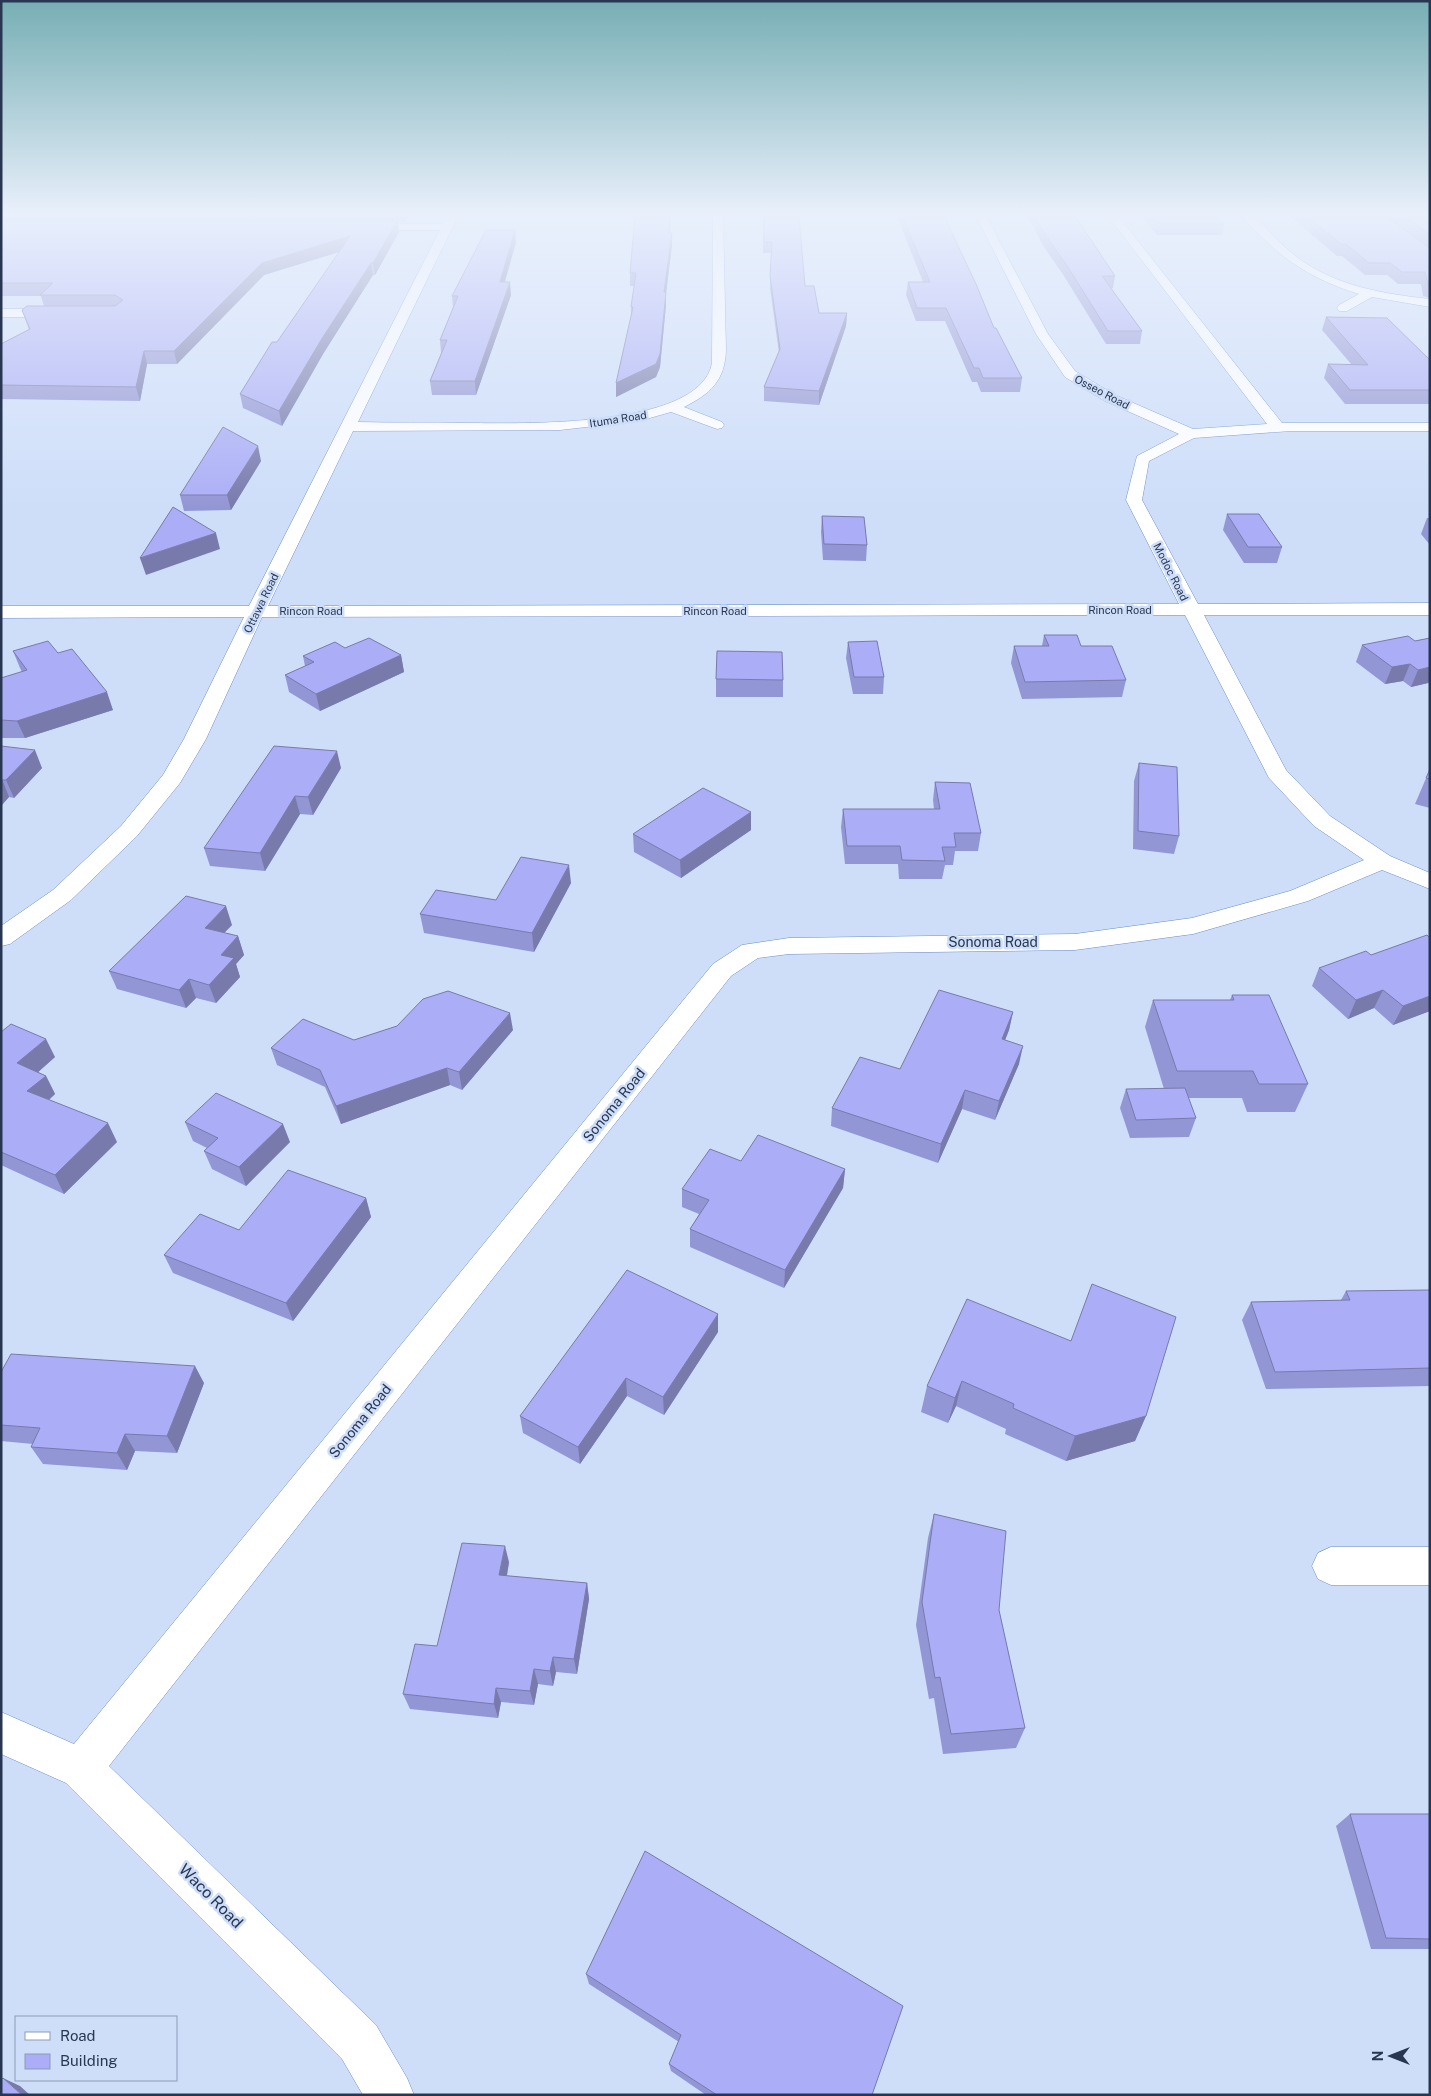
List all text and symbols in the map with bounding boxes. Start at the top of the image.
street label: Osseo Road [1073,373,1131,411]
street label: Ituma Road [588,409,648,429]
street label: Modoc Road [1151,541,1191,603]
street label: Ottawa Road [241,571,281,635]
street label: Rincon Road [1088,604,1152,616]
street label: Rincon Road [279,605,343,617]
street label: Rincon Road [683,605,747,617]
street label: Sonoma Road [948,934,1038,950]
street label: Sonoma Road [580,1065,648,1145]
street label: Sonoma Road [326,1381,394,1461]
street label: Waco Road [175,1860,247,1932]
legend [15,2016,178,2081]
text: Road [60,2027,96,2044]
north arrow [1366,2031,1416,2081]
text: N [1370,2051,1386,2061]
text: Building [60,2052,118,2069]

